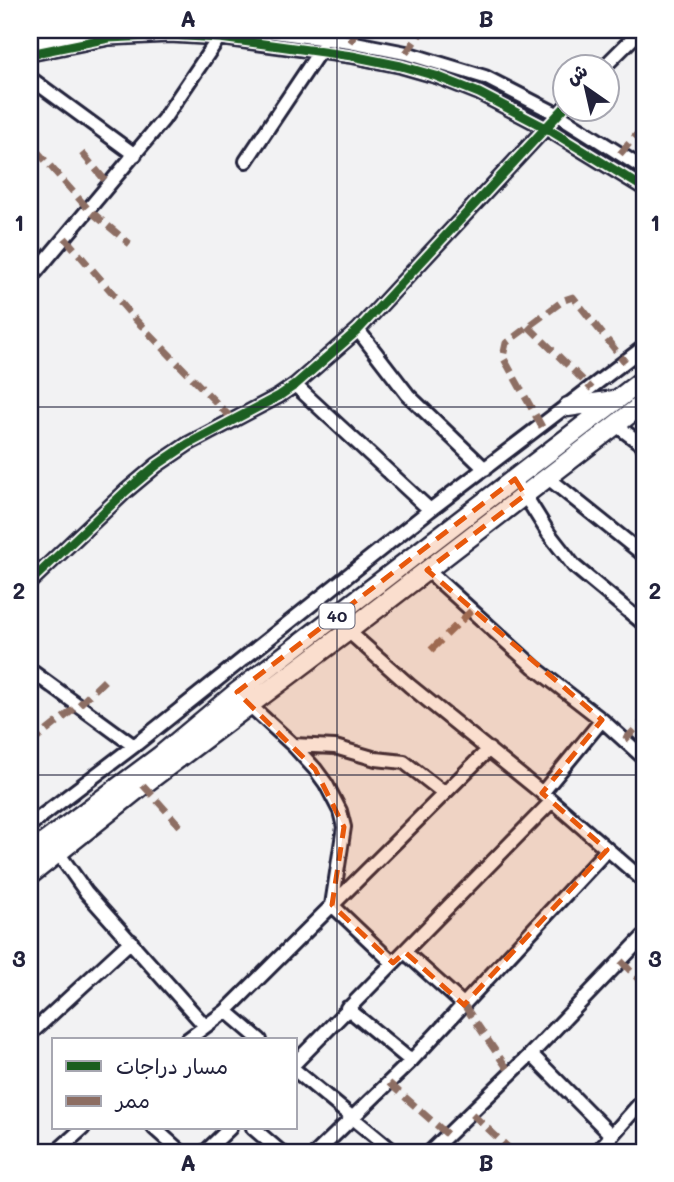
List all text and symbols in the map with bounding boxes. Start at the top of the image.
text: A [180,3,196,33]
text: B [478,3,494,33]
north arrow [552,52,622,122]
text: ش [561,57,592,90]
text: 1 [14,207,24,237]
text: 1 [650,207,660,237]
text: 2 [13,575,25,605]
text: 2 [649,575,661,605]
road number: 40 [320,604,354,628]
text: 3 [12,943,26,973]
text: 3 [648,943,662,973]
legend [52,1038,298,1130]
text: مسار دراجات [116,1052,228,1079]
text: ممر [114,1086,150,1113]
text: A [180,1147,196,1177]
text: B [478,1147,494,1177]

